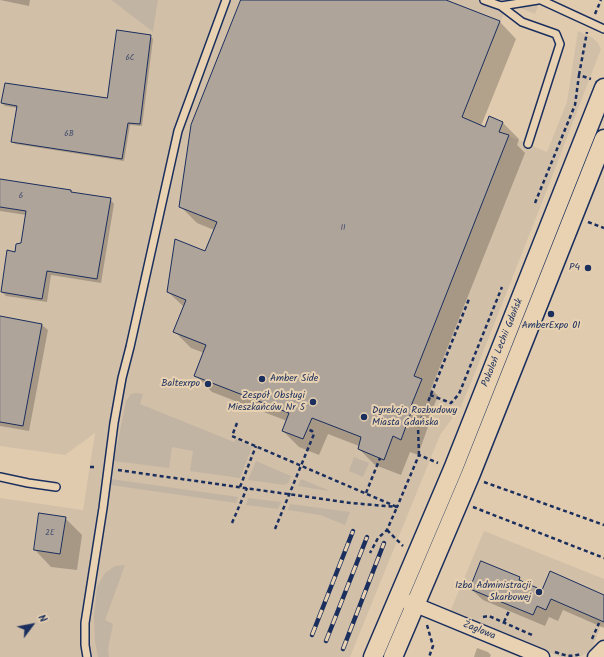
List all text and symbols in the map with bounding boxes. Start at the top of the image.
house number: 6C [125,54,135,64]
house number: 6B [64,130,74,140]
house number: 6 [19,192,23,202]
house number: 11 [340,224,346,234]
place label: P4 [569,262,580,274]
marker: P4 [583,263,593,273]
street label: Pokoleń Lechii Gdańsk [480,297,526,389]
marker: AmberExpo 01 [546,309,556,319]
place label: AmberExpo 01 [522,320,580,332]
place label: Amber Side [270,373,318,385]
marker: Amber Side [257,374,267,384]
place label: Baltexrpo [161,378,200,390]
marker: Baltexrpo [203,379,213,389]
place label: Zespół Obsługi Mieszkańców Nr 5 [228,390,305,414]
marker: Zespół Obsługi Mieszkańców Nr 5 [308,397,318,407]
place label: Dyrekcja Rozbudowy Miasta Gdańska [372,405,457,428]
marker: Dyrekcja Rozbudowy Miasta Gdańska [359,412,369,422]
house number: 2E [45,529,55,539]
place label: Izba Administracji Skarbowej [455,580,531,604]
marker: Izba Administracji Skarbowej [534,587,544,597]
north arrow [12,605,52,645]
text: N [33,611,52,626]
street label: Żaglowa [461,619,497,643]

